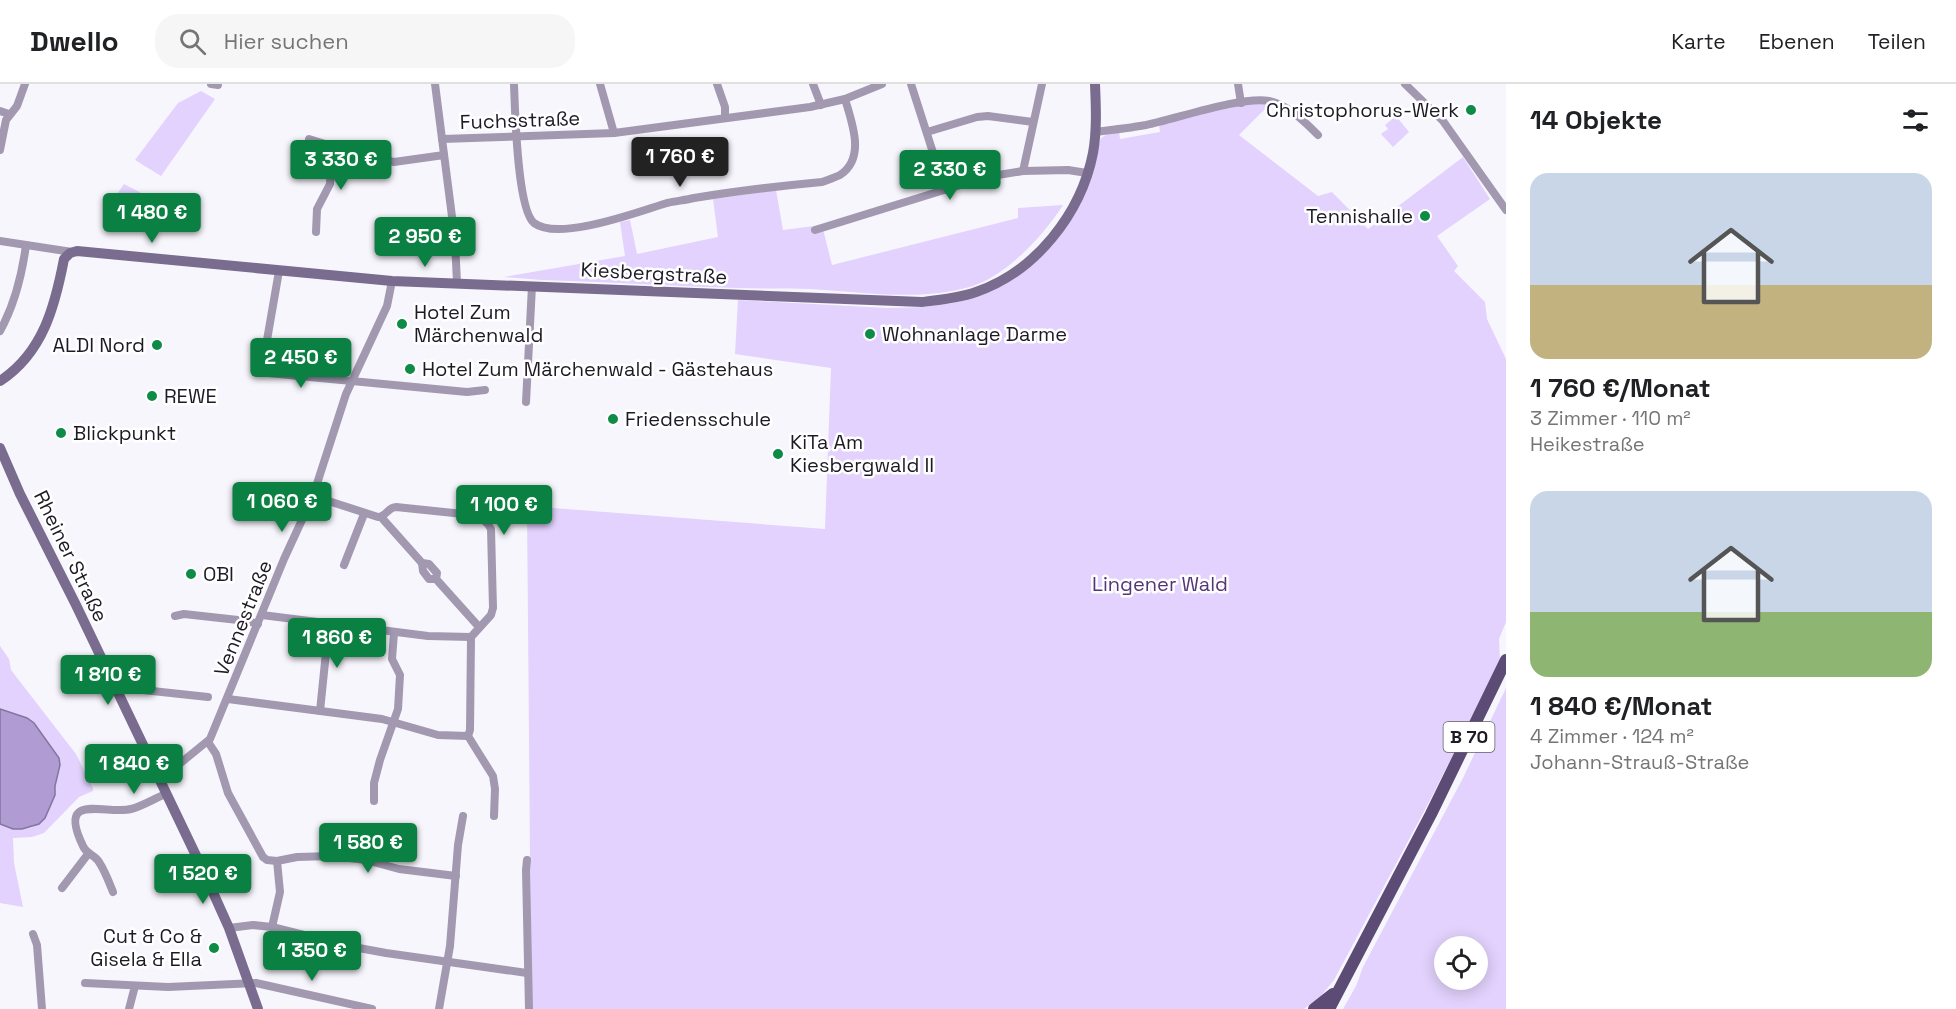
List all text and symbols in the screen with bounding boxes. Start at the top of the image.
search box [155,14,575,68]
text: Dwello [30,23,119,59]
icon: search [176,25,209,58]
text: Hier suchen [224,27,349,55]
text: Karte [1671,28,1726,55]
text: Ebenen [1759,28,1835,55]
text: Teilen [1868,28,1926,55]
place label: Christophorus-Werk [1266,97,1459,123]
marker: Christophorus-Werk [1464,103,1478,117]
text: 14 Objekte [1530,103,1662,137]
icon: filters [1899,104,1932,137]
street label: Fuchsstraße [459,105,581,135]
pin: 1 760 € [625,137,735,188]
pin: 3 330 € [286,140,396,191]
text: 1 760 € [645,143,715,169]
text: 3 330 € [304,146,378,172]
pin: 2 330 € [895,150,1005,201]
text: 2 330 € [914,156,986,182]
pin: 1 480 € [97,193,207,244]
text: 1 480 € [117,199,187,225]
place label: Tennishalle [1306,203,1413,229]
marker: Tennishalle [1418,209,1432,223]
icon: home [1677,212,1785,320]
pin: 2 950 € [370,217,480,268]
text: 2 950 € [389,223,461,249]
street label: Kiesbergstraße [580,256,728,290]
place label: Hotel Zum Märchenwald [414,299,543,348]
marker: Hotel Zum Märchenwald [395,317,409,331]
place label: Wohnanlage Darme [882,321,1067,347]
marker: Wohnanlage Darme [863,327,877,341]
place label: ALDI Nord [53,332,145,358]
marker: ALDI Nord [150,338,164,352]
pin: 2 450 € [246,338,356,389]
text: 2 450 € [264,344,338,370]
place label: Hotel Zum Märchenwald - Gästehaus [422,356,773,382]
marker: Hotel Zum Märchenwald - Gästehaus [403,362,417,376]
text: 1 760 €/Monat [1530,371,1711,405]
place label: REWE [164,383,217,409]
marker: REWE [145,389,159,403]
text: 3 Zimmer · 110 m² [1530,405,1691,431]
place label: Friedensschule [625,406,771,432]
marker: Friedensschule [606,412,620,426]
place label: Blickpunkt [73,420,176,446]
marker: Blickpunkt [54,426,68,440]
place label: KiTa Am Kiesbergwald II [790,429,934,478]
text: Heikestraße [1530,431,1645,457]
marker: KiTa Am Kiesbergwald II [771,447,785,461]
pin: 1 060 € [227,482,337,533]
pin: 1 100 € [449,485,559,536]
street label: Rheiner Straße [28,486,114,626]
text: 1 060 € [246,488,318,514]
text: 1 100 € [470,491,538,517]
icon: home [1677,530,1785,638]
street label: Vennestraße [208,556,278,680]
place label: OBI [203,561,234,587]
marker: OBI [184,567,198,581]
park label: Lingener Wald [1092,571,1228,597]
pin: 1 860 € [282,618,392,669]
text: 1 860 € [302,624,372,650]
pin: 1 810 € [53,655,163,706]
text: 1 810 € [75,661,141,687]
text: 1 840 €/Monat [1530,689,1712,723]
road number: B 70 [1444,722,1494,752]
text: 4 Zimmer · 124 m² [1530,723,1694,749]
pin: 1 840 € [79,744,189,795]
text: Johann-Strauß-Straße [1530,749,1749,775]
text: 1 840 € [99,750,169,776]
pin: 1 580 € [313,823,423,874]
text: 1 580 € [333,829,403,855]
pin: 1 520 € [148,854,258,905]
text: 1 520 € [168,860,238,886]
place label: Cut & Co & Gisela & Ella [90,923,202,972]
pin: 1 350 € [257,931,367,982]
map controls [1434,936,1488,990]
button: locate [1434,936,1488,990]
text: 1 350 € [277,937,347,963]
marker: Cut & Co & Gisela & Ella [207,941,221,955]

